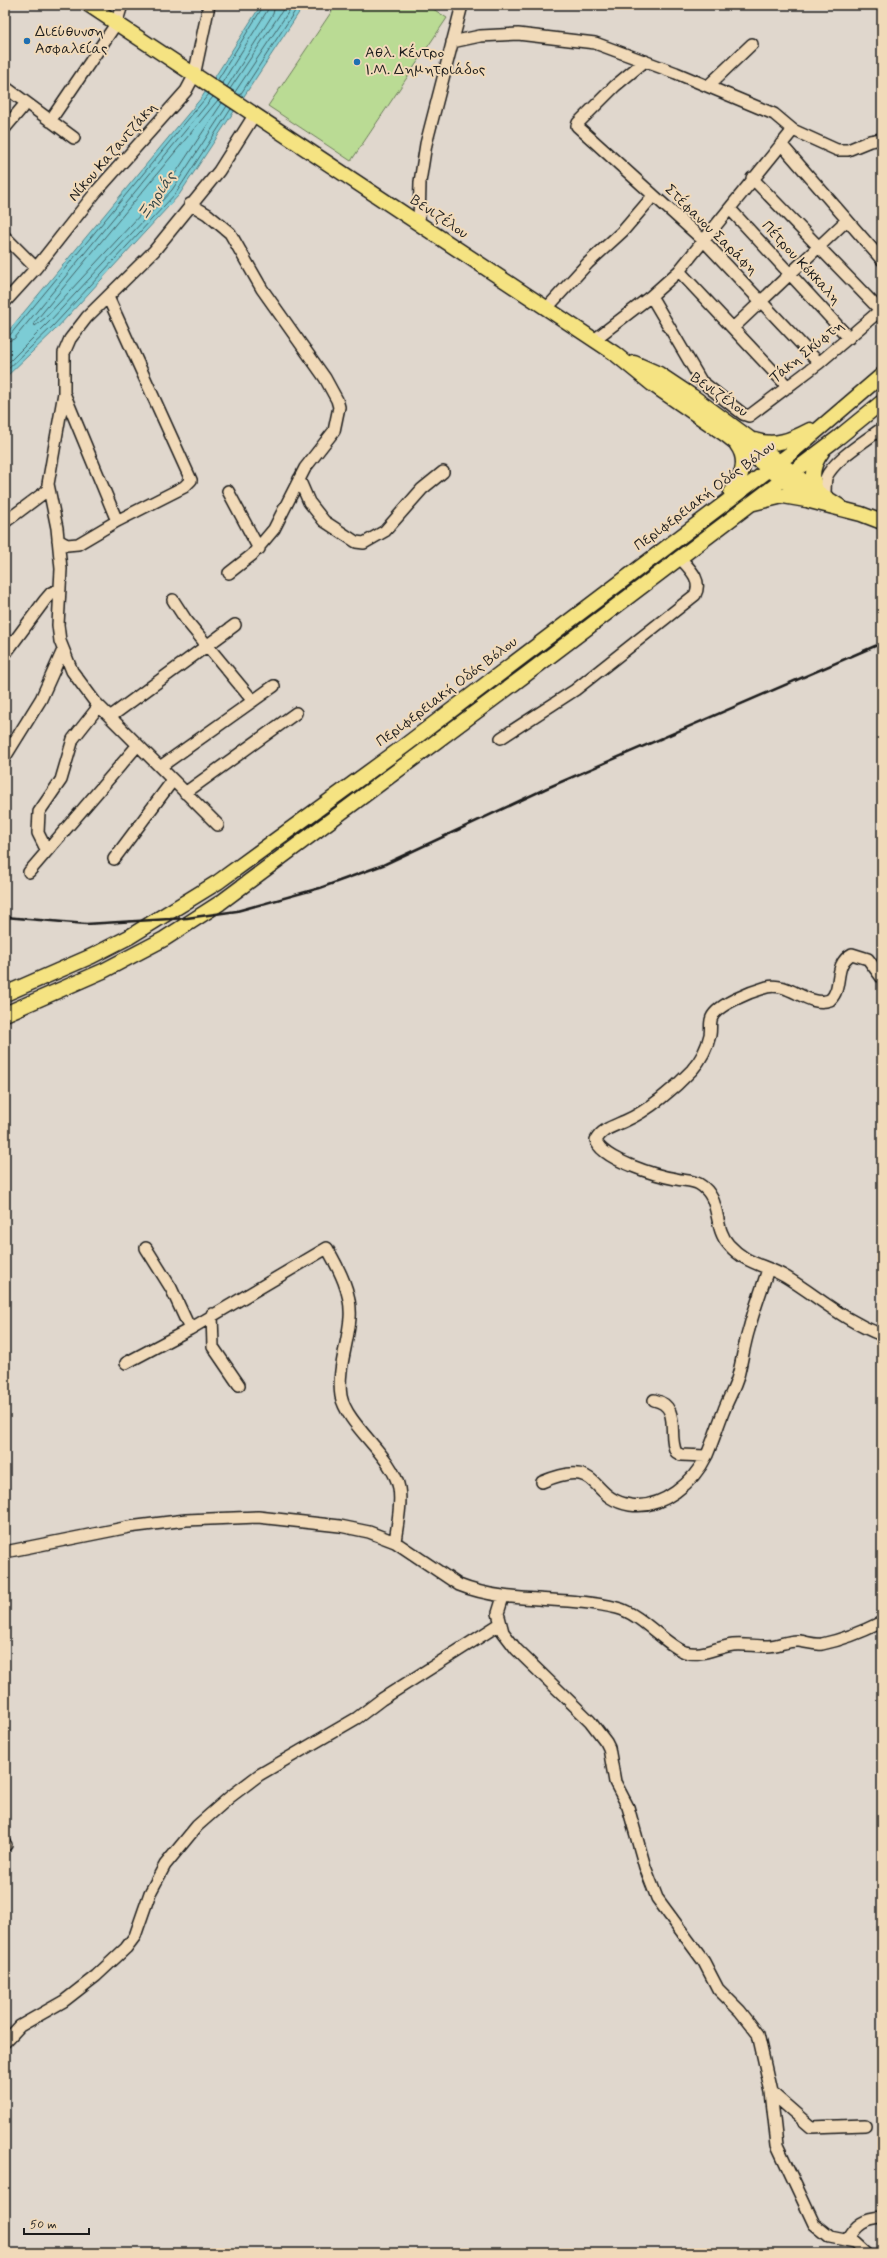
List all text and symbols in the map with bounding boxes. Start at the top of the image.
place label: Διεύθυνση Ασφαλείας [35,22,108,59]
marker: Διεύθυνση Ασφαλείας [22,36,32,46]
place label: Αθλ. Κέντρο Ι.Μ. Δημητριάδος [365,43,486,80]
marker: Αθλ. Κέντρο Ι.Μ. Δημητριάδος [352,57,362,67]
street label: Νίκου Καζαντζάκη [64,98,162,206]
water label: Ξηριάς [133,167,181,224]
street label: Στέφανου Σαράφη [660,180,762,280]
street label: Βενιζέλου [406,190,472,244]
street label: Πέτρου Κόκκαλη [757,217,845,309]
street label: Τάκη Σκύφτη [766,316,848,388]
street label: Βενιζέλου [686,368,752,422]
street label: Περιφερειακή Οδός Βόλου [630,436,780,556]
street label: Περιφερειακή Οδός Βόλου [372,632,522,752]
scale bar [24,2210,89,2236]
text: 50 m [30,2217,57,2233]

